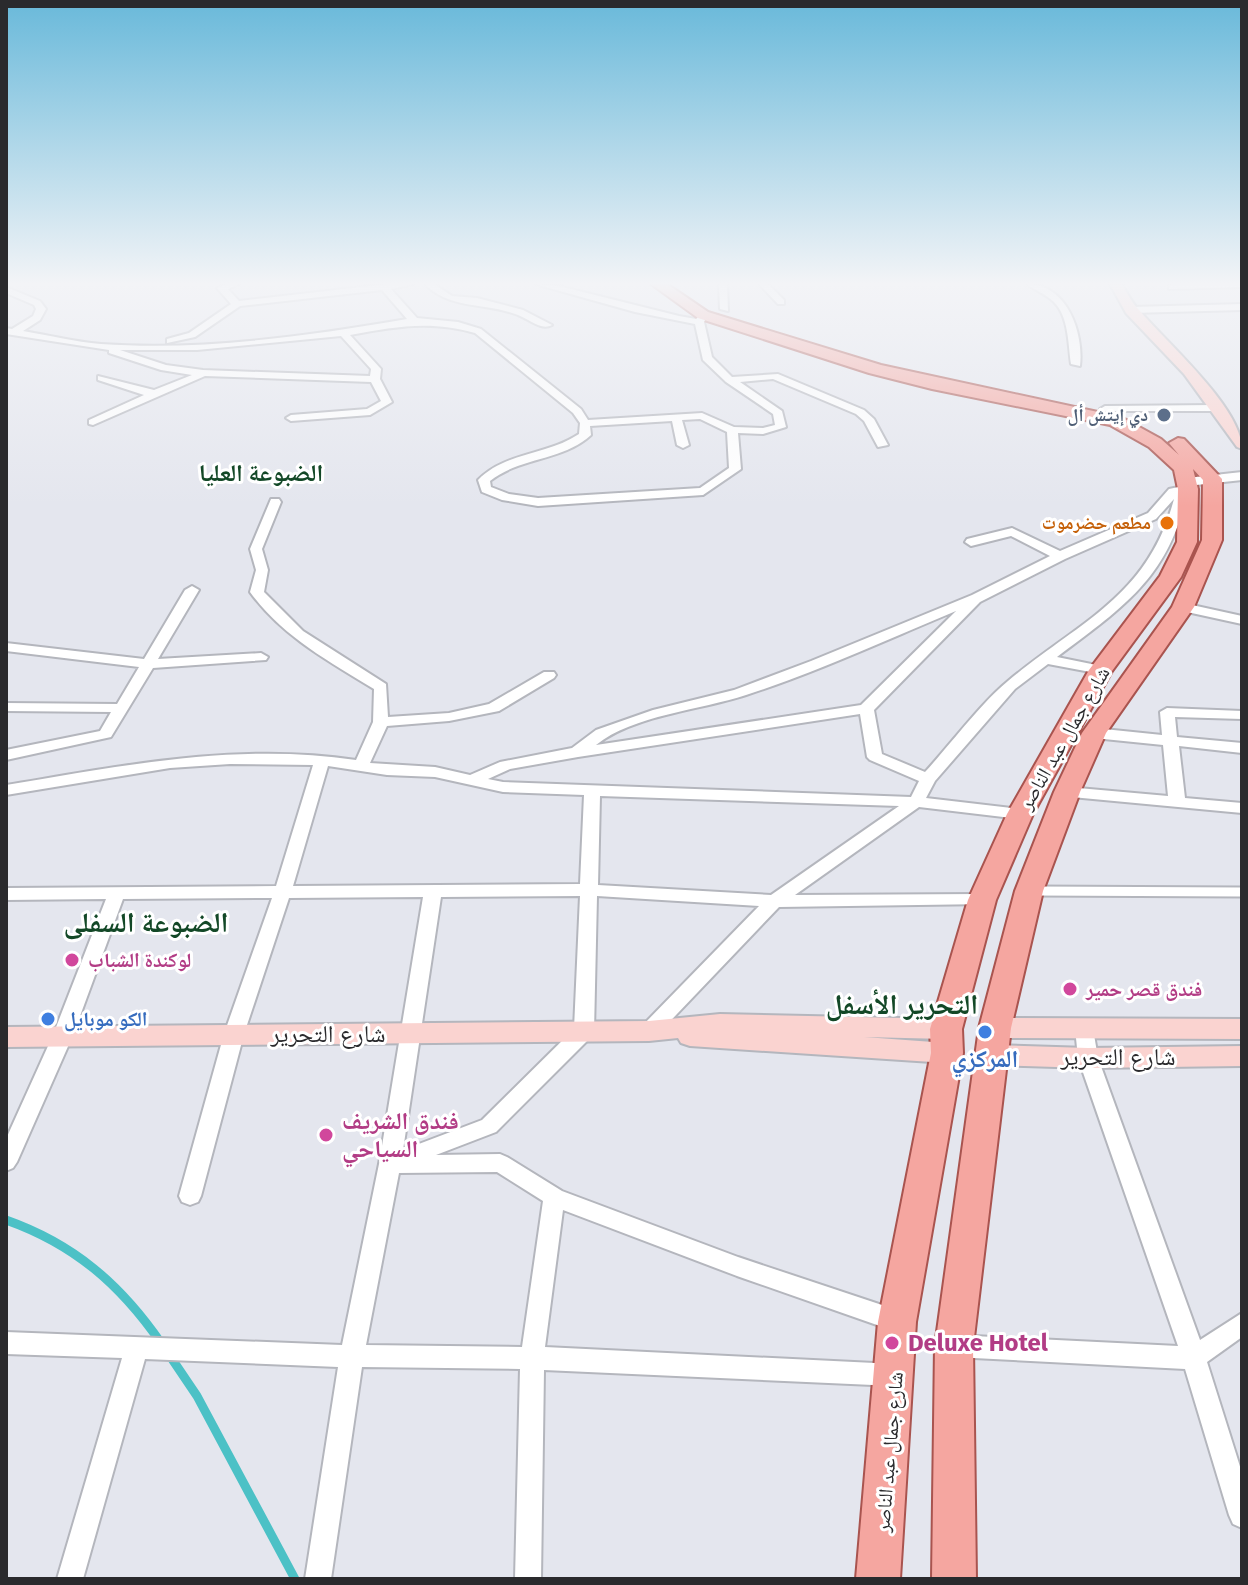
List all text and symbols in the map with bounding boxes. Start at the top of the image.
place label: دي إيتش أل [1068,404,1148,429]
marker: دي إيتش أل [1155,406,1173,424]
district label: الضبوعة العليا [199,459,323,487]
place label: مطعم حضرموت [1042,512,1151,535]
marker: مطعم حضرموت [1158,514,1176,532]
street label: شارع جمال عبد الناصر [1013,662,1116,815]
district label: الضبوعة السفلى [64,906,228,940]
place label: لوكندة الشباب [88,948,191,972]
marker: لوكندة الشباب [63,951,81,969]
place label: فندق قصر حمير [1085,977,1202,1001]
marker: فندق قصر حمير [1061,980,1079,998]
district label: التحرير الأسفل [826,988,978,1022]
place label: الكو موبايل [64,1007,148,1032]
marker: الكو موبايل [39,1010,57,1028]
street label: شارع التحرير [269,1020,386,1049]
marker: المركزي [976,1023,994,1041]
street label: شارع التحرير [1059,1043,1176,1072]
place label: المركزي [952,1045,1018,1078]
place label: فندق الشريف السياحي [342,1107,459,1168]
marker: فندق الشريف السياحي [317,1126,335,1144]
place label: Deluxe Hotel [908,1329,1049,1357]
marker: Deluxe Hotel [883,1334,901,1352]
street label: شارع جمال عبد الناصر [870,1371,909,1534]

